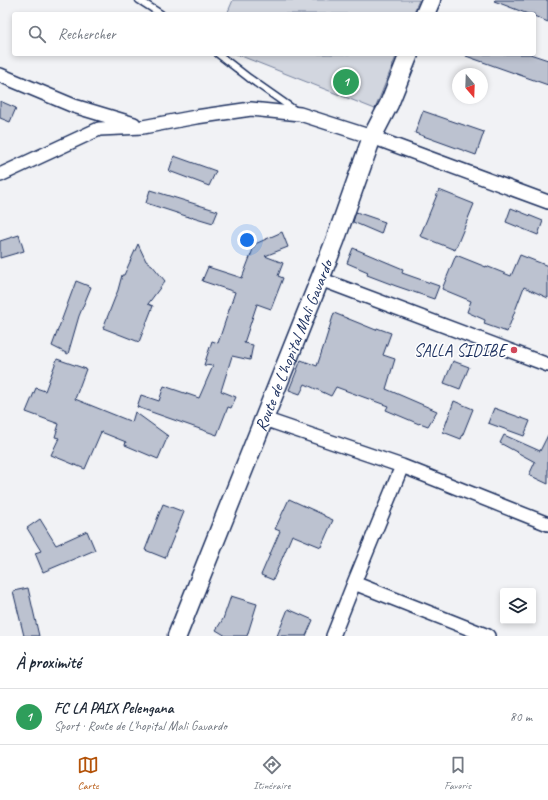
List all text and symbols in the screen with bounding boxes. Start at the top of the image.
search box [12,12,536,56]
icon: search [26,23,48,45]
text: Rechercher [58,25,116,44]
pin: 1 [333,67,359,97]
north arrow [452,68,488,104]
your location [237,230,257,250]
street label: Route de L'hopital Mali Gavardo [250,255,338,434]
place label: SALLA SIDIBE [414,340,509,361]
marker: SALLA SIDIBE [509,345,519,355]
map controls [500,588,536,624]
button: layers [500,588,536,624]
text: À proximité [16,652,81,673]
text: FC LA PAIX Pelengana [54,699,173,718]
text: 1 [26,709,32,725]
text: 80 m [510,709,532,725]
text: Sport · Route de L'hopital Mali Gavardo [54,718,227,734]
tab: Carte [77,754,99,792]
tab: Itinéraire [253,754,290,792]
tab: Favoris [444,754,471,792]

